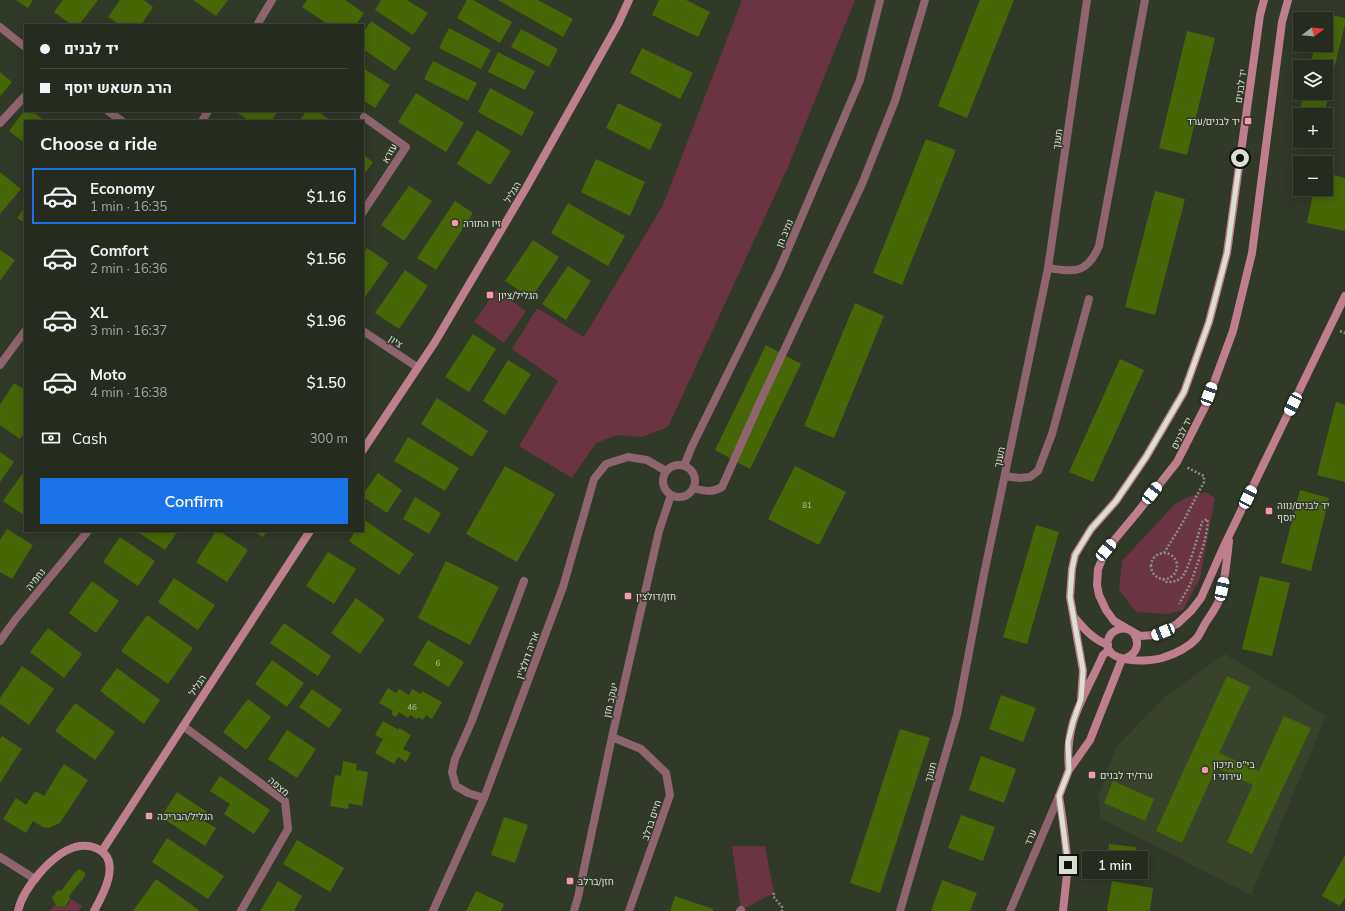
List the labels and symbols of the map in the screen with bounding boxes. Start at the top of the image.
north arrow [1293,12,1333,52]
street label: יד לבנים [1232,68,1249,104]
place label: יד לבנים/ערד [1187,115,1240,128]
marker: יד לבנים/ערד [1243,116,1253,126]
street label: תענך [1050,128,1065,150]
street label: עזרא [379,141,400,165]
route start [1231,149,1249,167]
street label: הגליל [501,179,524,205]
place label: זיו התורה [463,217,501,230]
street label: נתיב חן [773,217,796,249]
marker: זיו התורה [450,218,460,228]
place label: הגליל/ציון [498,289,538,302]
marker: הגליל/ציון [485,290,495,300]
street label: ציון [386,332,406,351]
car [1199,381,1219,407]
car [1282,391,1304,417]
street label: יד לבנים [1168,415,1195,451]
street label: תענך [991,446,1008,469]
car [1140,480,1164,506]
car [1237,484,1259,510]
place label: יד לבנים/נווה יוסף [1277,499,1330,524]
house number: 81 [802,500,812,510]
marker: יד לבנים/נווה יוסף [1264,506,1274,516]
car [1094,537,1118,563]
street label: נחמיה [22,566,48,593]
car [1214,576,1230,602]
place label: חזן/דולצין [636,590,676,603]
marker: חזן/דולצין [623,591,633,601]
car [1150,622,1176,642]
street label: אריה דולצ'ין [513,630,542,681]
house number: 6 [436,658,441,668]
street label: הגליל [186,672,209,698]
street label: יעקב חזן [600,681,621,719]
house number: 46 [407,702,417,712]
place label: בי"ס תיכון עירוני ו [1213,758,1255,783]
street label: תענך [921,760,940,784]
marker: בי"ס תיכון עירוני ו [1200,765,1210,775]
place label: ערד/יד לבנים [1100,769,1153,782]
marker: ערד/יד לבנים [1087,770,1097,780]
street label: מצפה [265,774,292,799]
street label: חיים ברלב [639,798,664,842]
place label: הגליל/הבריכה [157,810,213,823]
marker: הגליל/הבריכה [144,811,154,821]
street label: ערד [1021,827,1040,847]
callout: 1 min [1082,851,1148,879]
route end [1059,856,1077,874]
place label: חזן/ברלב [578,875,614,888]
marker: חזן/ברלב [565,876,575,886]

